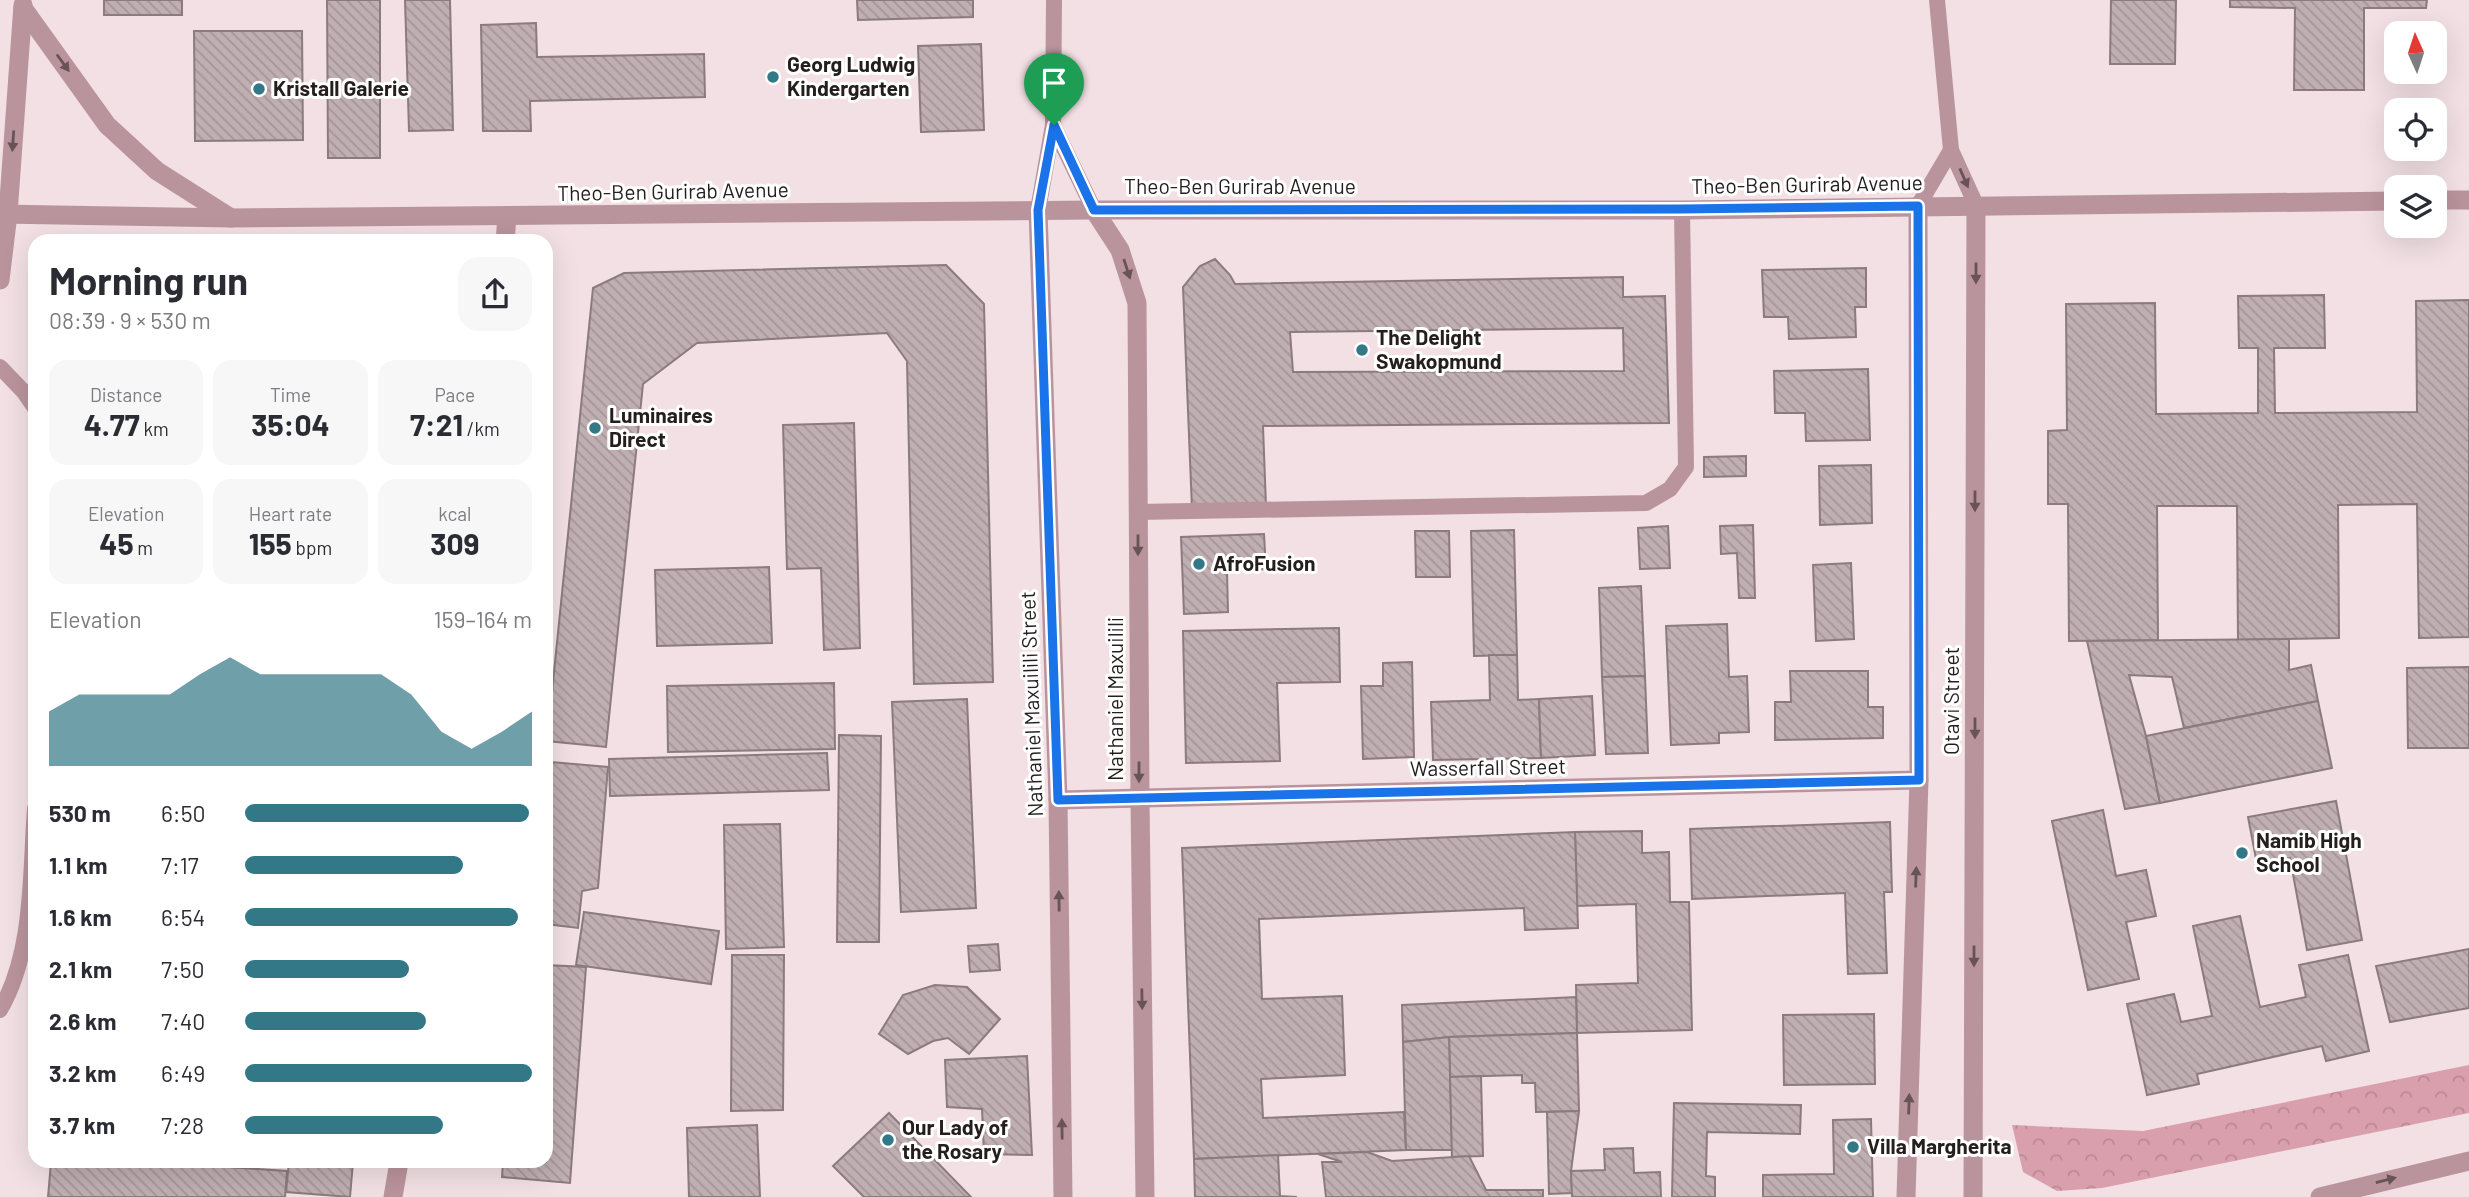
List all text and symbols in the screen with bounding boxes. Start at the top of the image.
north arrow [2384,21,2446,84]
map controls [2384,21,2447,238]
place label: Georg Ludwig Kindergarten [787,51,915,100]
pin [1024,53,1084,125]
one-way arrow [56,54,70,72]
icon: arrive [1035,64,1073,102]
marker: Georg Ludwig Kindergarten [765,69,781,85]
place label: Kristall Galerie [273,75,409,100]
marker: Kristall Galerie [251,81,267,97]
button: locate [2384,98,2447,161]
one-way arrow [7,131,18,153]
one-way arrow [1959,167,1970,188]
street label: Theo-Ben Gurirab Avenue [1691,169,1923,198]
street label: Theo-Ben Gurirab Avenue [1124,173,1356,198]
button: layers [2384,175,2447,238]
street label: Theo-Ben Gurirab Avenue [557,176,789,205]
text: Morning run [49,257,248,303]
button: share [458,257,532,331]
one-way arrow [1122,259,1133,280]
one-way arrow [1970,262,1982,284]
text: 08:39 · 9 × 530 m [49,306,211,334]
place label: The Delight Swakopmund [1376,324,1502,373]
marker: The Delight Swakopmund [1354,342,1370,358]
text: Distance [90,383,162,406]
text: Time [270,383,311,406]
text: Pace [434,383,475,406]
place label: Luminaires Direct [609,402,713,451]
text: 4.77 [84,406,140,442]
text: 35:04 [251,406,330,442]
text: 7:21 [410,406,463,442]
text: km [140,417,169,440]
text: /km [463,417,500,440]
marker: Luminaires Direct [587,420,603,436]
one-way arrow [1969,490,1981,512]
text: Elevation [88,502,164,525]
text: Heart rate [249,502,332,525]
text: kcal [438,502,471,525]
text: 45 [99,525,134,561]
text: 155 [249,525,292,561]
text: 309 [430,525,479,561]
one-way arrow [1132,534,1144,556]
text: m [134,536,153,559]
text: bpm [292,536,332,559]
place label: AfroFusion [1213,550,1316,575]
marker: AfroFusion [1191,556,1207,572]
street label: Nathaniel Maxuilili Street [1014,591,1047,817]
text: Elevation [49,605,142,633]
text: 159–164 m [434,605,532,633]
street label: Nathaniel Maxuilili [1102,617,1127,781]
street label: Otavi Street [1938,647,1963,755]
one-way arrow [1969,717,1981,739]
street label: Wasserfall Street [1410,753,1566,780]
one-way arrow [1133,761,1145,783]
text: 530 m [49,799,111,827]
text: 6:50 [161,799,205,827]
place label: Namib High School [2256,827,2362,876]
marker: Namib High School [2234,845,2250,861]
text: 1.1 km [49,851,108,879]
text: 7:17 [161,851,199,879]
one-way arrow [1910,866,1921,888]
one-way arrow [1053,890,1065,912]
text: 1.6 km [49,903,112,931]
text: 6:54 [161,903,205,931]
one-way arrow [1968,945,1980,967]
text: 2.1 km [49,955,112,983]
text: 7:50 [161,955,205,983]
one-way arrow [1137,989,1148,1011]
text: 2.6 km [49,1007,117,1035]
text: 7:40 [161,1007,205,1035]
text: 3.2 km [49,1059,117,1087]
text: 6:49 [161,1059,205,1087]
one-way arrow [1903,1093,1914,1115]
text: 3.7 km [49,1111,115,1139]
text: 7:28 [161,1111,204,1139]
place label: Our Lady of the Rosary [902,1114,1008,1163]
one-way arrow [1056,1118,1068,1140]
marker: Our Lady of the Rosary [880,1132,896,1148]
place label: Villa Margherita [1867,1133,2012,1158]
marker: Villa Margherita [1845,1139,1861,1155]
one-way arrow [2376,1174,2398,1185]

